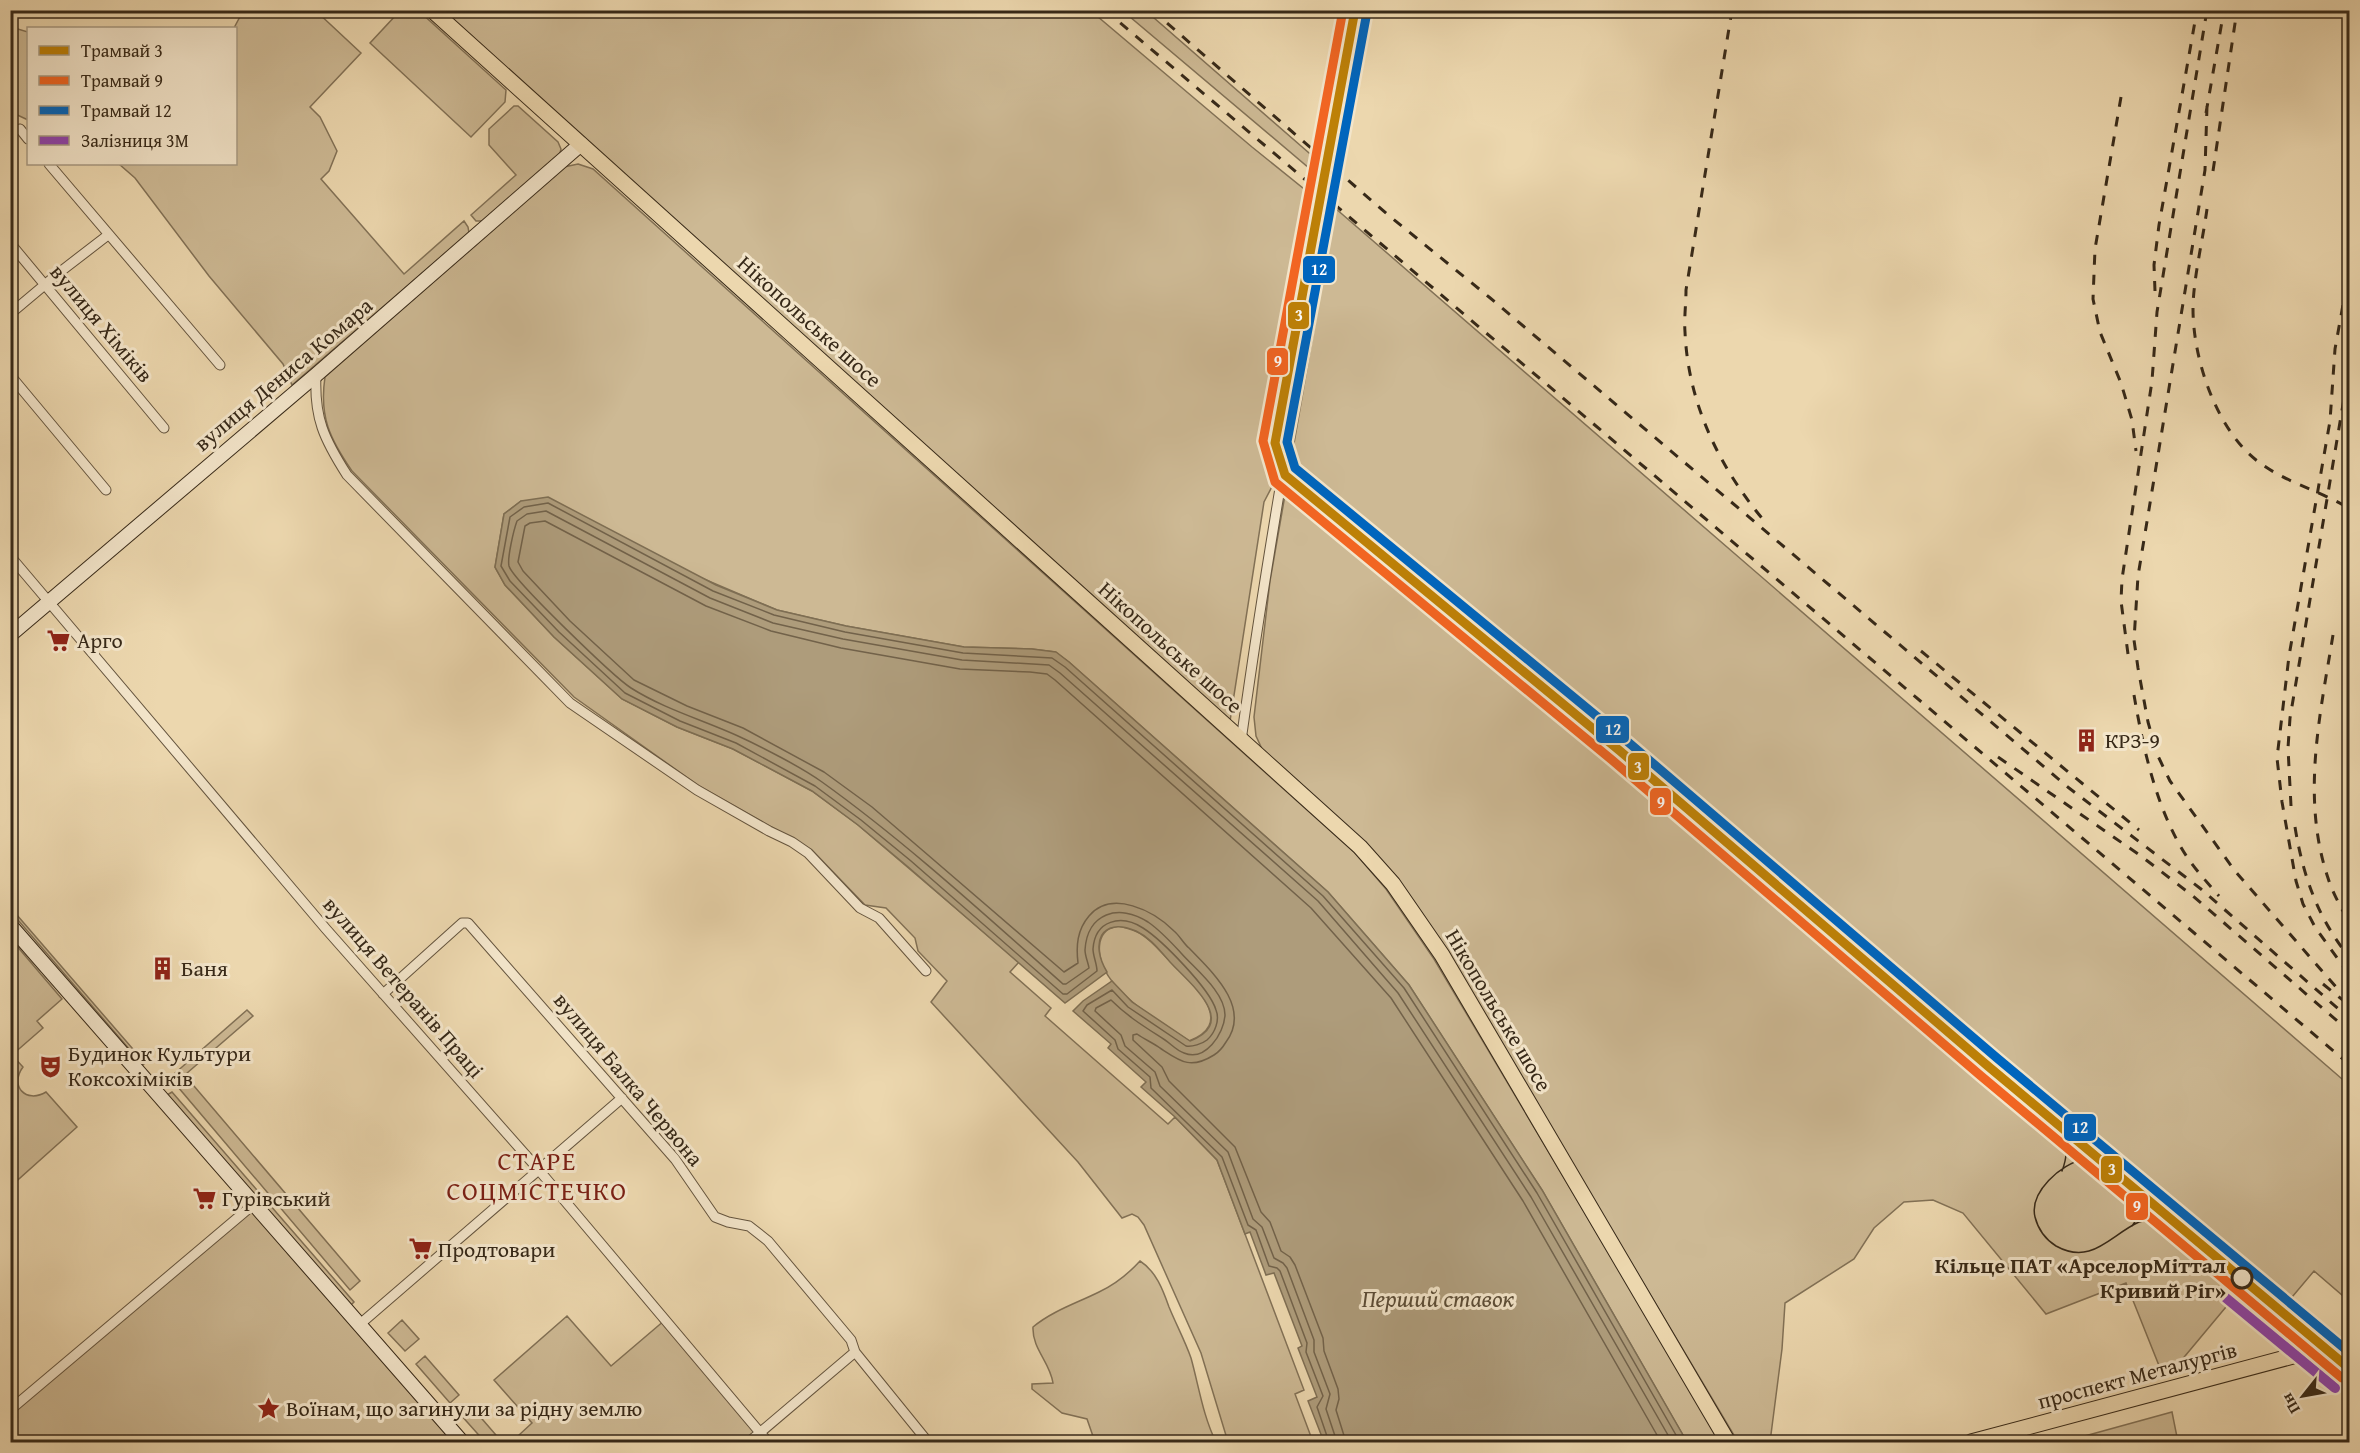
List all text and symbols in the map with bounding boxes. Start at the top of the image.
legend [27,27,237,165]
text: Трамвай 3 [81,37,163,64]
text: Трамвай 9 [81,67,163,94]
text: Трамвай 12 [81,97,172,124]
text: Залізниця 3М [81,127,189,154]
street label: Нікопольське шосе [731,247,889,395]
line badge: 12 [1302,255,1336,284]
street label: вулиця Хіміків [43,257,161,389]
text: 12 [1311,257,1327,281]
street label: вулиця Дениса Комара [187,289,380,458]
line badge: 3 [1287,301,1310,330]
text: 3 [1295,303,1303,327]
line badge: 9 [1266,347,1289,376]
text: 9 [1274,349,1282,373]
street label: Нікопольське шосе [1092,573,1250,721]
place label: Арго [77,624,123,656]
supermarket icon: Арго [46,627,72,653]
line badge: 12 [1595,715,1630,744]
text: 12 [1605,717,1621,741]
place label: КРЗ-9 [2105,724,2160,756]
building icon: КРЗ-9 [2074,727,2100,753]
line badge: 3 [1627,752,1650,781]
text: 3 [1634,755,1642,779]
line badge: 9 [1649,787,1672,816]
text: 9 [1657,790,1665,814]
street label: вулиця Ветеранів Праці [316,889,492,1085]
street label: Нікопольське шосе [1438,923,1560,1097]
place label: Баня [181,952,228,984]
building icon: Баня [150,955,176,981]
street label: вулиця Балка Червона [547,985,712,1173]
place label: Будинок Культури Коксохіміків [68,1037,251,1094]
theatre icon: Будинок Культури Коксохіміків [37,1053,63,1079]
line badge: 12 [2063,1113,2097,1142]
text: 12 [2072,1115,2088,1139]
district label: СТАРЕ СОЦМІСТЕЧКО [446,1141,628,1210]
line badge: 3 [2100,1155,2123,1184]
text: 3 [2108,1157,2116,1181]
place label: Гурівський [222,1182,330,1214]
supermarket icon: Гурівський [191,1185,217,1211]
line badge: 9 [2125,1192,2149,1221]
text: 9 [2133,1194,2141,1218]
place label: Продтовари [438,1233,555,1265]
supermarket icon: Продтовари [407,1236,433,1262]
place label: Кільце ПАТ «АрселорМіттал Кривий Ріг» [1935,1249,2226,1306]
marker: Кільце ПАТ «АрселорМіттал Кривий Ріг» [2231,1267,2253,1289]
water label: Перший ставок [1362,1281,1514,1316]
street label: проспект Металургів [2034,1333,2240,1417]
north arrow [2273,1366,2333,1426]
text: Пн [2274,1389,2306,1419]
place label: Воїнам, що загинули за рідну землю [286,1392,642,1424]
place icon: Воїнам, що загинули за рідну землю [255,1395,281,1421]

